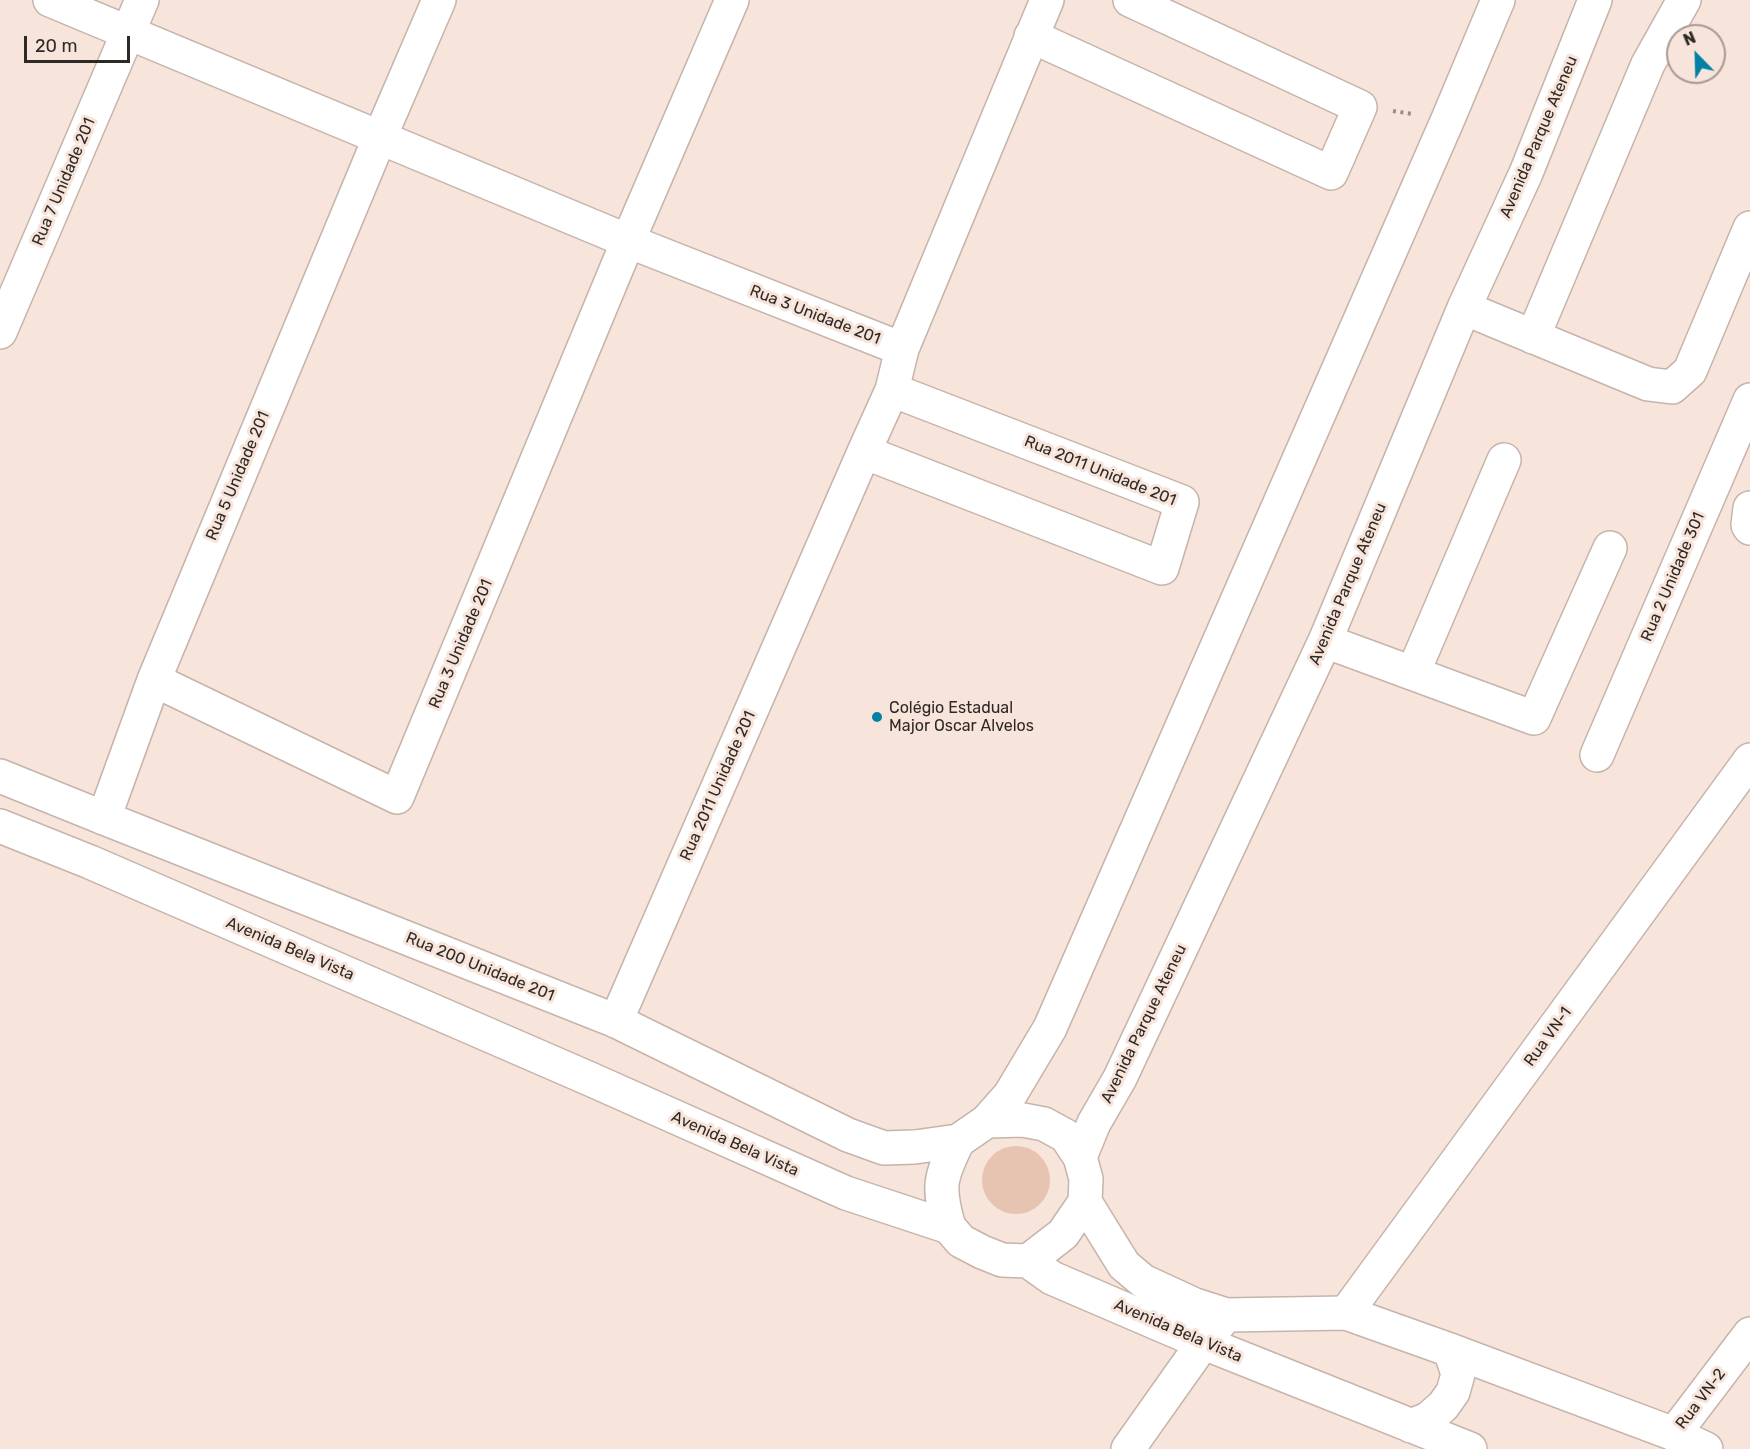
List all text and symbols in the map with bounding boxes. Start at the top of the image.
scale bar [27,24,134,62]
north arrow [1666,24,1726,84]
text: N [1681,28,1699,50]
text: 20 m [35,35,77,57]
street label: Avenida Parque Ateneu [1496,53,1582,221]
street label: Rua 7 Unidade 201 [28,115,100,249]
street label: Rua 3 Unidade 201 [747,281,883,349]
street label: Rua 5 Unidade 201 [202,409,274,543]
street label: Rua 2011 Unidade 201 [1021,432,1179,510]
street label: Avenida Parque Ateneu [1305,500,1391,668]
street label: Rua 2 Unidade 301 [1637,510,1709,644]
street label: Rua 3 Unidade 201 [425,577,497,711]
place label: Colégio Estadual Major Oscar Alvelos [889,698,1034,736]
street label: Rua 2011 Unidade 201 [676,708,760,864]
marker: Colégio Estadual Major Oscar Alvelos [870,710,884,724]
street label: Avenida Bela Vista [223,913,357,985]
street label: Rua 200 Unidade 201 [403,928,557,1006]
street label: Avenida Parque Ateneu [1097,941,1191,1107]
street label: Rua VN-1 [1520,1004,1576,1070]
street label: Avenida Bela Vista [668,1107,802,1181]
street label: Avenida Bela Vista [1111,1295,1245,1367]
street label: Rua VN-2 [1672,1365,1730,1433]

